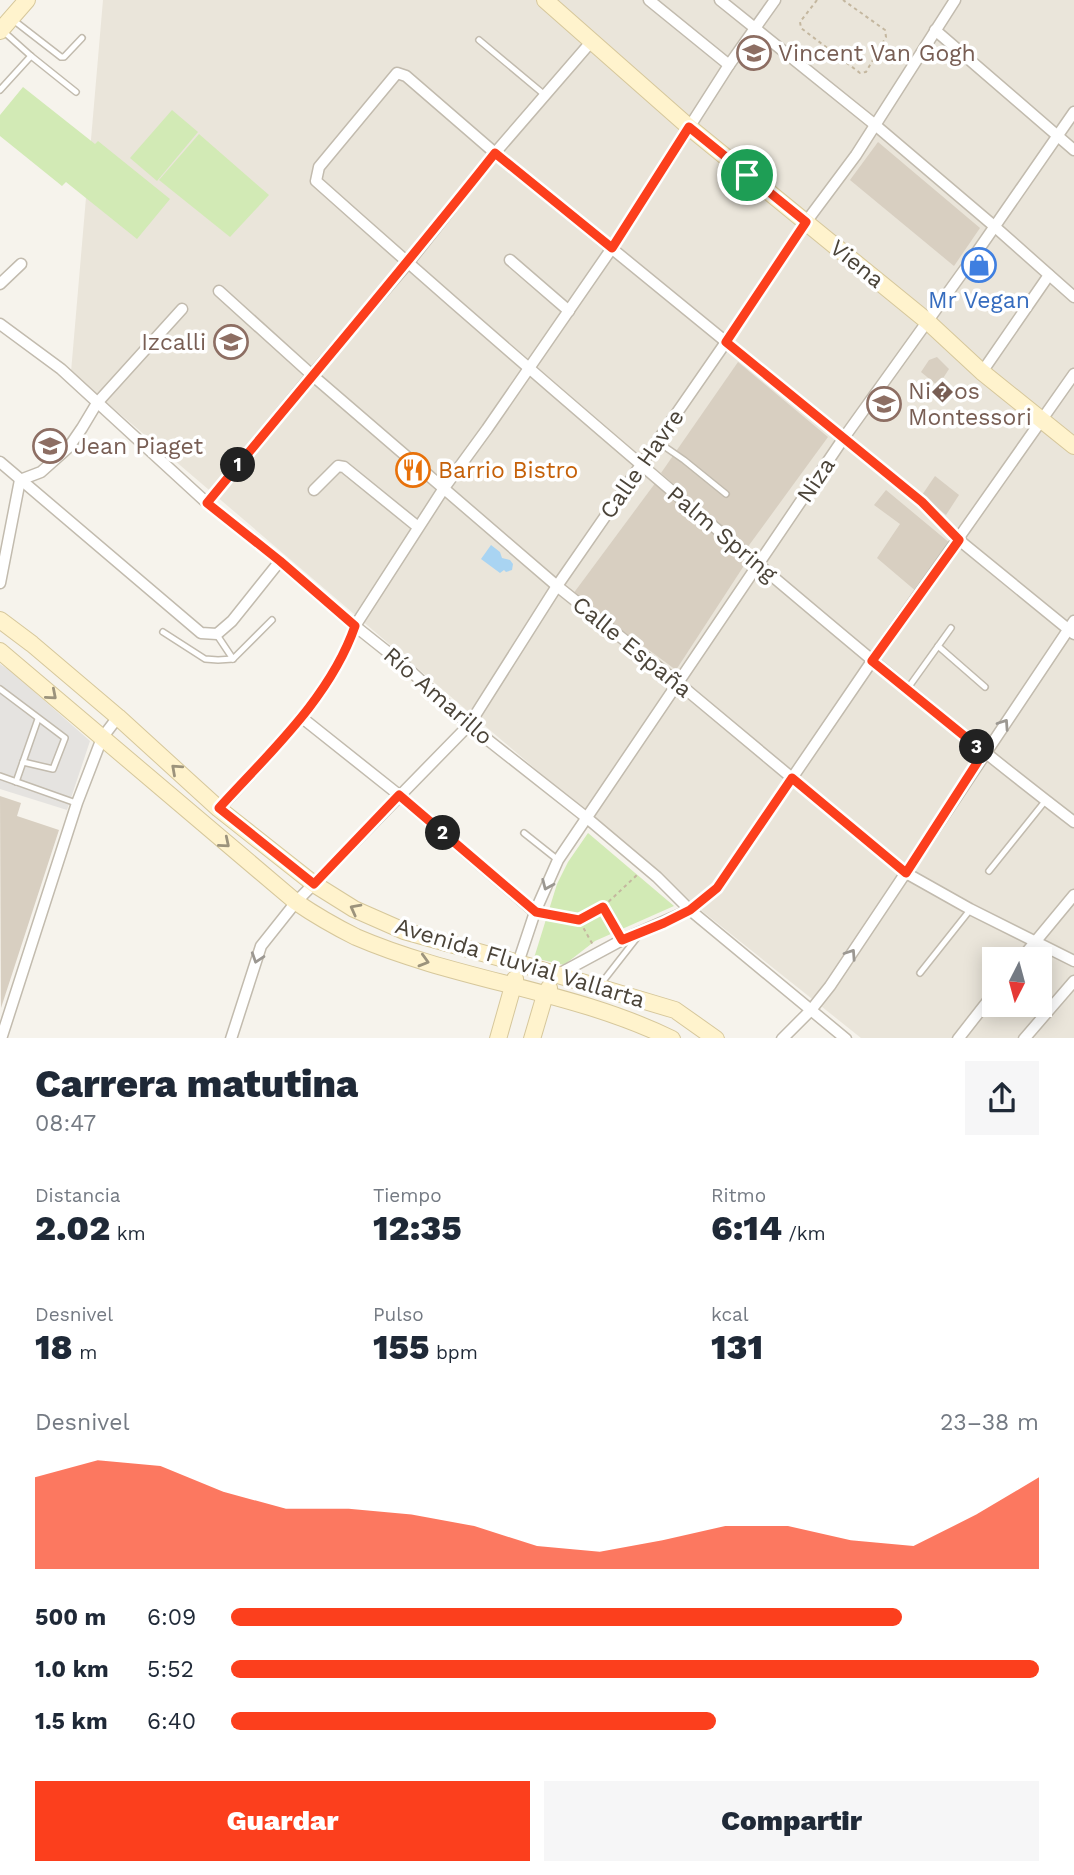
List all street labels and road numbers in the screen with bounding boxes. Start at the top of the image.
street label: Viena [825,234,889,294]
street label: Calle Havre [594,404,690,524]
street label: Niza [791,452,841,508]
street label: Palm Spring [662,480,783,588]
street label: Calle España [567,591,697,703]
street label: Río Amarillo [378,641,498,751]
street label: Avenida Fluvial Vallarta [392,912,648,1014]

